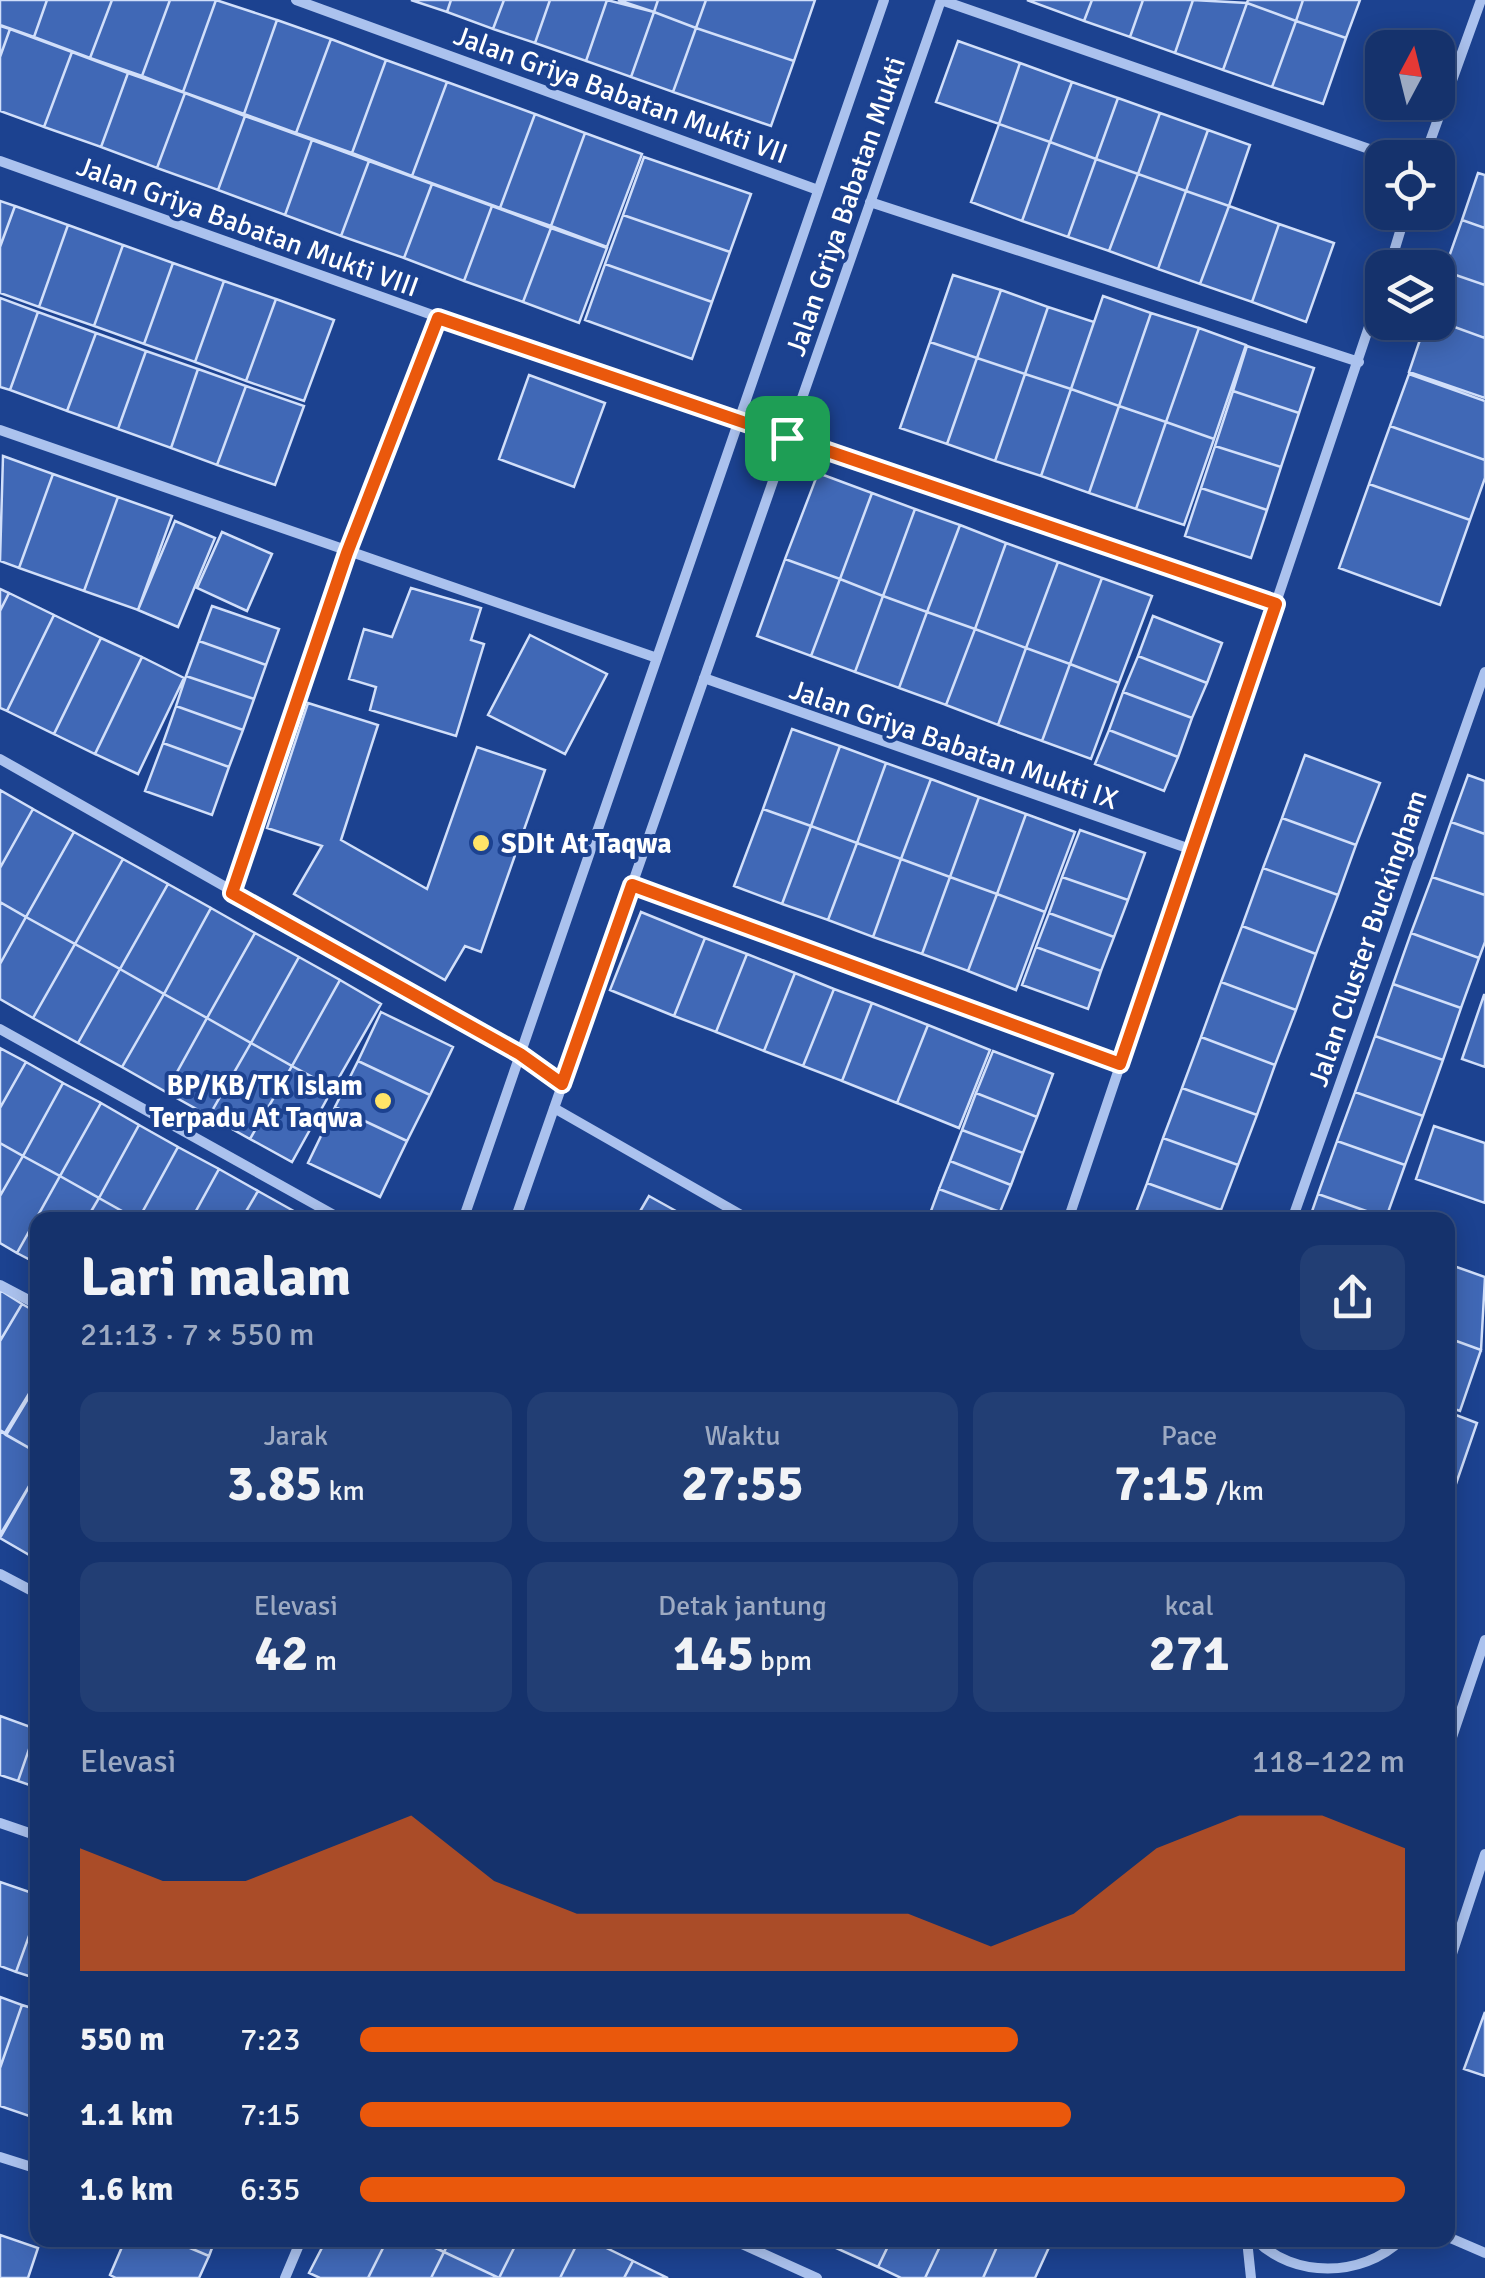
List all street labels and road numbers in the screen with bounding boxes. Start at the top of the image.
street label: Jalan Griya Babatan Mukti VII [449,19,792,171]
street label: Jalan Griya Babatan Mukti [779,52,913,360]
street label: Jalan Griya Babatan Mukti VIII [72,149,423,305]
street label: Jalan Griya Babatan Mukti IX [785,673,1122,817]
street label: Jalan Cluster Buckingham [1301,786,1435,1091]

